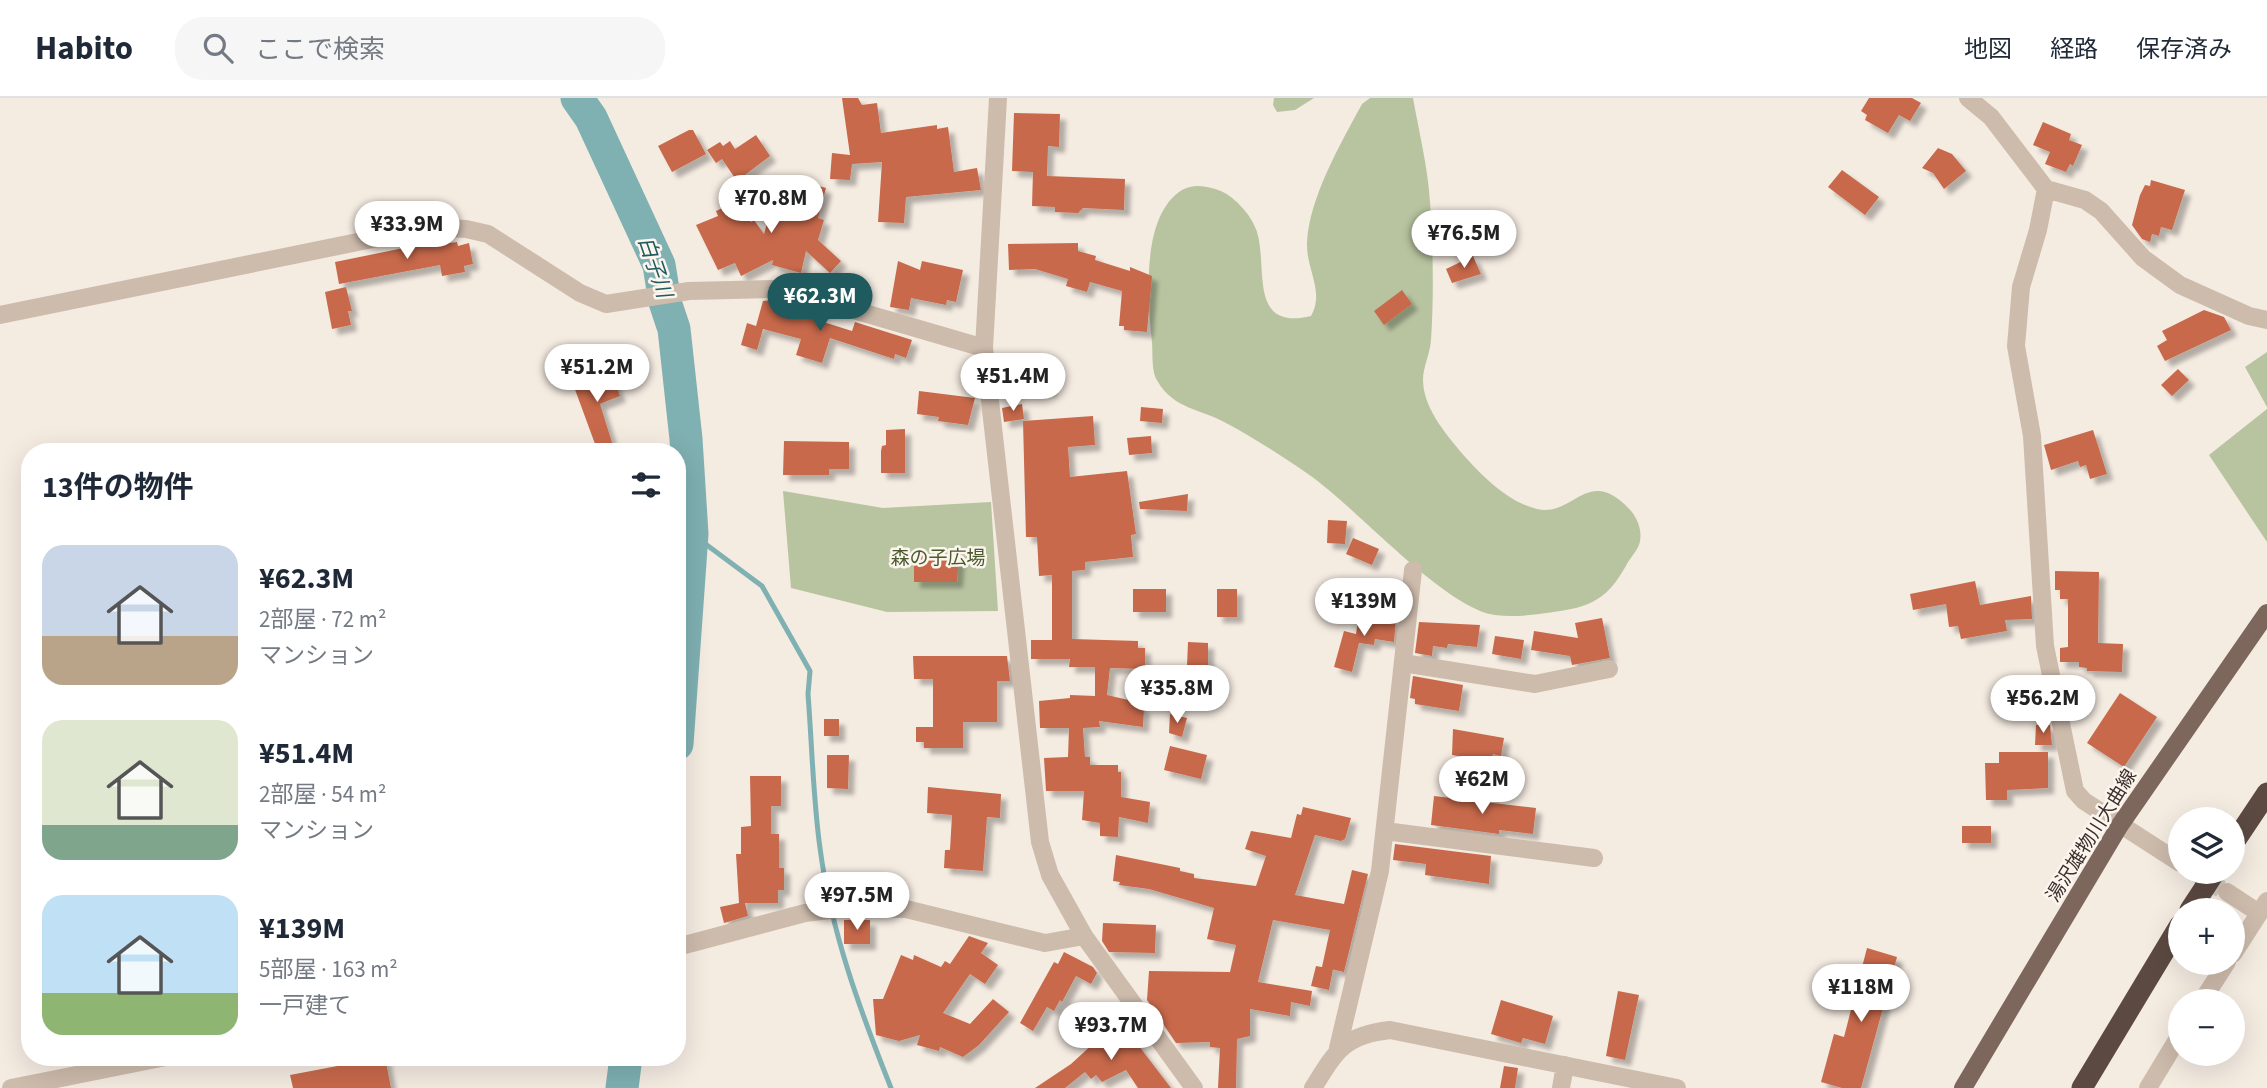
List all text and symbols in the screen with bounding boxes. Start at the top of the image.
search box [175,17,665,80]
text: Habito [35,25,133,72]
icon: search [199,29,237,67]
text: ここで検索 [255,31,385,68]
text: 地図 [1964,32,2012,67]
text: 経路 [2050,32,2098,67]
text: 保存済み [2136,32,2232,67]
pin: ¥70.8M [714,176,828,235]
text: ¥70.8M [734,181,808,214]
pin: ¥33.9M [350,202,464,261]
text: ¥33.9M [370,207,444,240]
pin: ¥76.5M [1407,211,1521,270]
text: ¥76.5M [1427,216,1501,249]
water label: 白子川 [631,232,680,304]
pin: ¥62.3M [763,274,877,333]
text: ¥62.3M [783,279,857,312]
pin: ¥51.2M [540,344,654,404]
text: ¥51.2M [560,350,634,383]
pin: ¥51.4M [956,354,1070,413]
text: ¥51.4M [976,359,1050,392]
text: 13件の物件 [42,466,194,509]
icon: filters [627,466,665,504]
park label: 森の子広場 [890,545,986,572]
text: ¥62.3M [259,557,354,600]
icon: home [98,573,182,657]
pin: ¥139M [1315,578,1413,638]
text: ¥139M [1331,584,1397,617]
text: 2部屋 · 72 m² [259,603,386,636]
text: マンション [259,639,374,672]
pin: ¥35.8M [1120,666,1234,725]
text: ¥35.8M [1140,671,1214,704]
pin: ¥56.2M [1986,676,2100,735]
text: ¥56.2M [2006,681,2080,714]
text: ¥51.4M [259,732,354,775]
icon: home [98,748,182,832]
pin: ¥62M [1441,756,1523,816]
text: ¥62M [1455,762,1509,795]
street label: 湯沢雄物川大曲線 [2040,764,2144,908]
text: 2部屋 · 54 m² [259,778,386,811]
map controls [2168,807,2245,1066]
button: layers [2168,807,2245,884]
text: マンション [259,814,374,847]
pin: ¥97.5M [800,872,914,932]
text: ¥97.5M [820,878,894,911]
button: + [2168,898,2245,975]
text: ¥139M [259,907,345,950]
icon: home [98,923,182,1007]
text: 5部屋 · 163 m² [259,953,398,986]
pin: ¥118M [1812,964,1910,1024]
text: ¥118M [1828,970,1894,1003]
text: 一戸建て [259,989,351,1022]
button: − [2168,989,2245,1066]
pin: ¥93.7M [1054,1002,1168,1062]
text: ¥93.7M [1074,1008,1148,1041]

